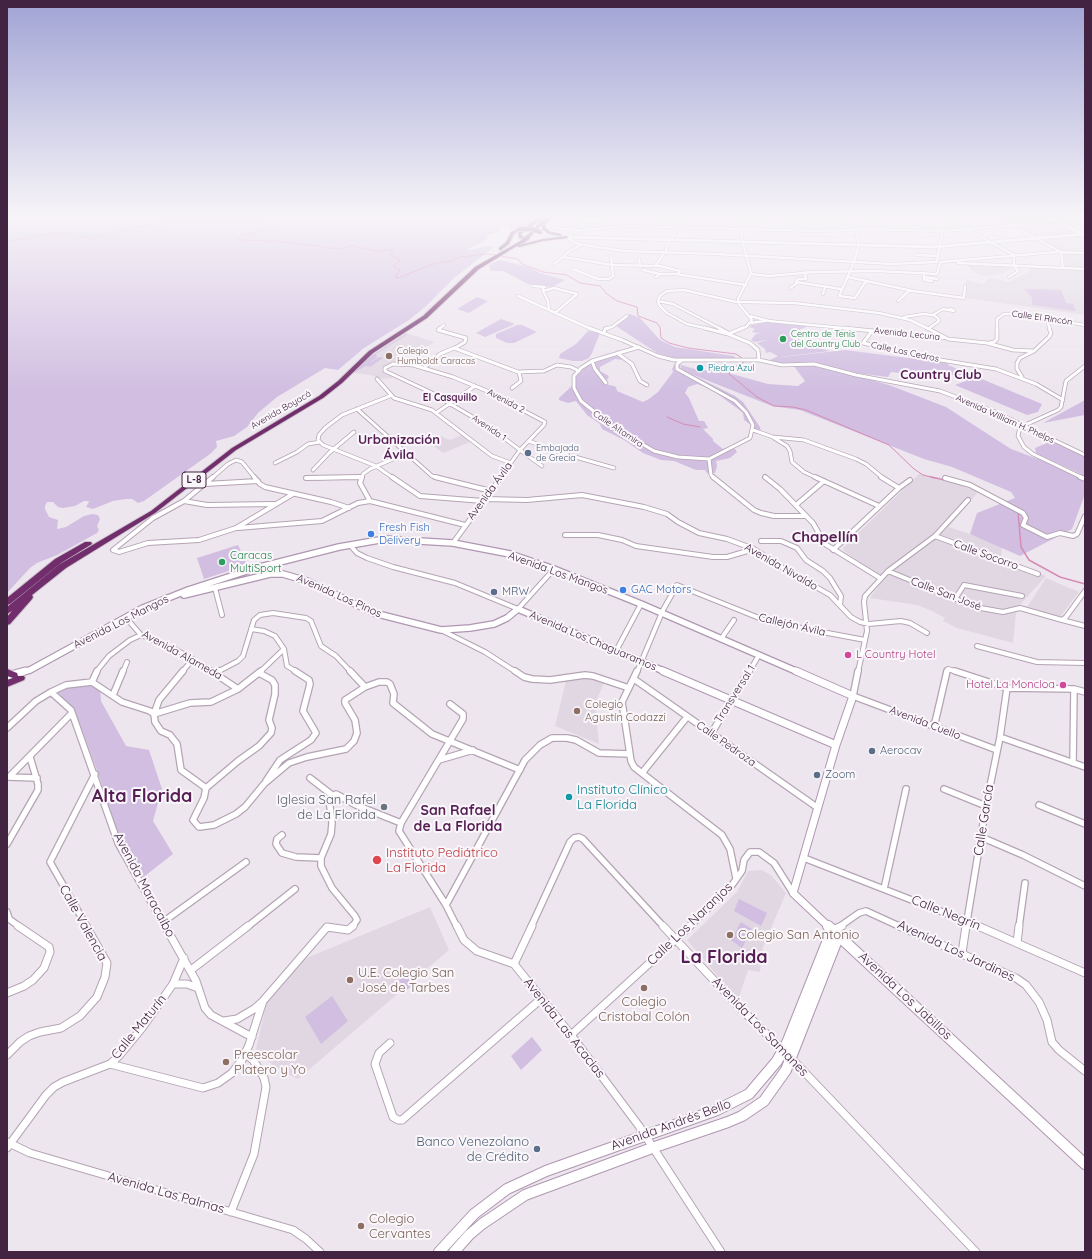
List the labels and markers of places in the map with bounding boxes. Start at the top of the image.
place label: Centro de Tenis del Country Club [791,329,860,350]
marker: Centro de Tenis del Country Club [778,334,788,344]
place label: Colegio Humboldt Caracas [397,346,475,367]
marker: Colegio Humboldt Caracas [384,351,394,361]
marker: Piedra Azul [695,363,705,373]
place label: Piedra Azul [708,363,754,373]
place label: Embajada de Grecia [536,443,579,464]
marker: Embajada de Grecia [523,448,533,458]
place label: Fresh Fish Delivery [379,521,430,547]
marker: Fresh Fish Delivery [366,529,376,539]
place label: Caracas MultiSport [230,549,281,575]
marker: Caracas MultiSport [217,557,227,567]
place label: GAC Motors [631,583,691,597]
place label: MRW [502,585,529,599]
marker: GAC Motors [618,585,628,595]
marker: MRW [489,587,499,597]
place label: L Country Hotel [856,648,935,662]
marker: L Country Hotel [843,650,853,660]
place label: Hotel La Moncloa [966,678,1055,692]
marker: Hotel La Moncloa [1058,680,1068,690]
place label: Colegio Agustín Codazzi [585,698,666,724]
marker: Colegio Agustín Codazzi [572,706,582,716]
place label: Aerocav [880,744,922,758]
marker: Aerocav [867,746,877,756]
place label: Zoom [825,768,855,782]
marker: Zoom [812,770,822,780]
place label: Instituto Clínico La Florida [577,782,668,813]
place label: Iglesia San Rafel de La Florida [277,792,376,823]
marker: Instituto Clínico La Florida [564,792,574,802]
marker: Iglesia San Rafel de La Florida [379,802,389,812]
place label: Instituto Pediátrico La Florida [386,845,498,876]
marker: Instituto Pediátrico La Florida [371,854,383,866]
place label: Colegio San Antonio [738,927,859,943]
marker: Colegio San Antonio [725,930,735,940]
place label: U.E. Colegio San José de Tarbes [358,965,454,996]
marker: U.E. Colegio San José de Tarbes [345,975,355,985]
marker: Colegio Cristobal Colón [639,983,649,993]
place label: Colegio Cristobal Colón [598,994,690,1025]
place label: Preescolar Platero y Yo [234,1047,306,1078]
marker: Preescolar Platero y Yo [221,1057,231,1067]
place label: Banco Venezolano de Crédito [416,1134,529,1165]
marker: Banco Venezolano de Crédito [532,1144,542,1154]
place label: Colegio Cervantes [369,1211,431,1242]
marker: Colegio Cervantes [356,1221,366,1231]

